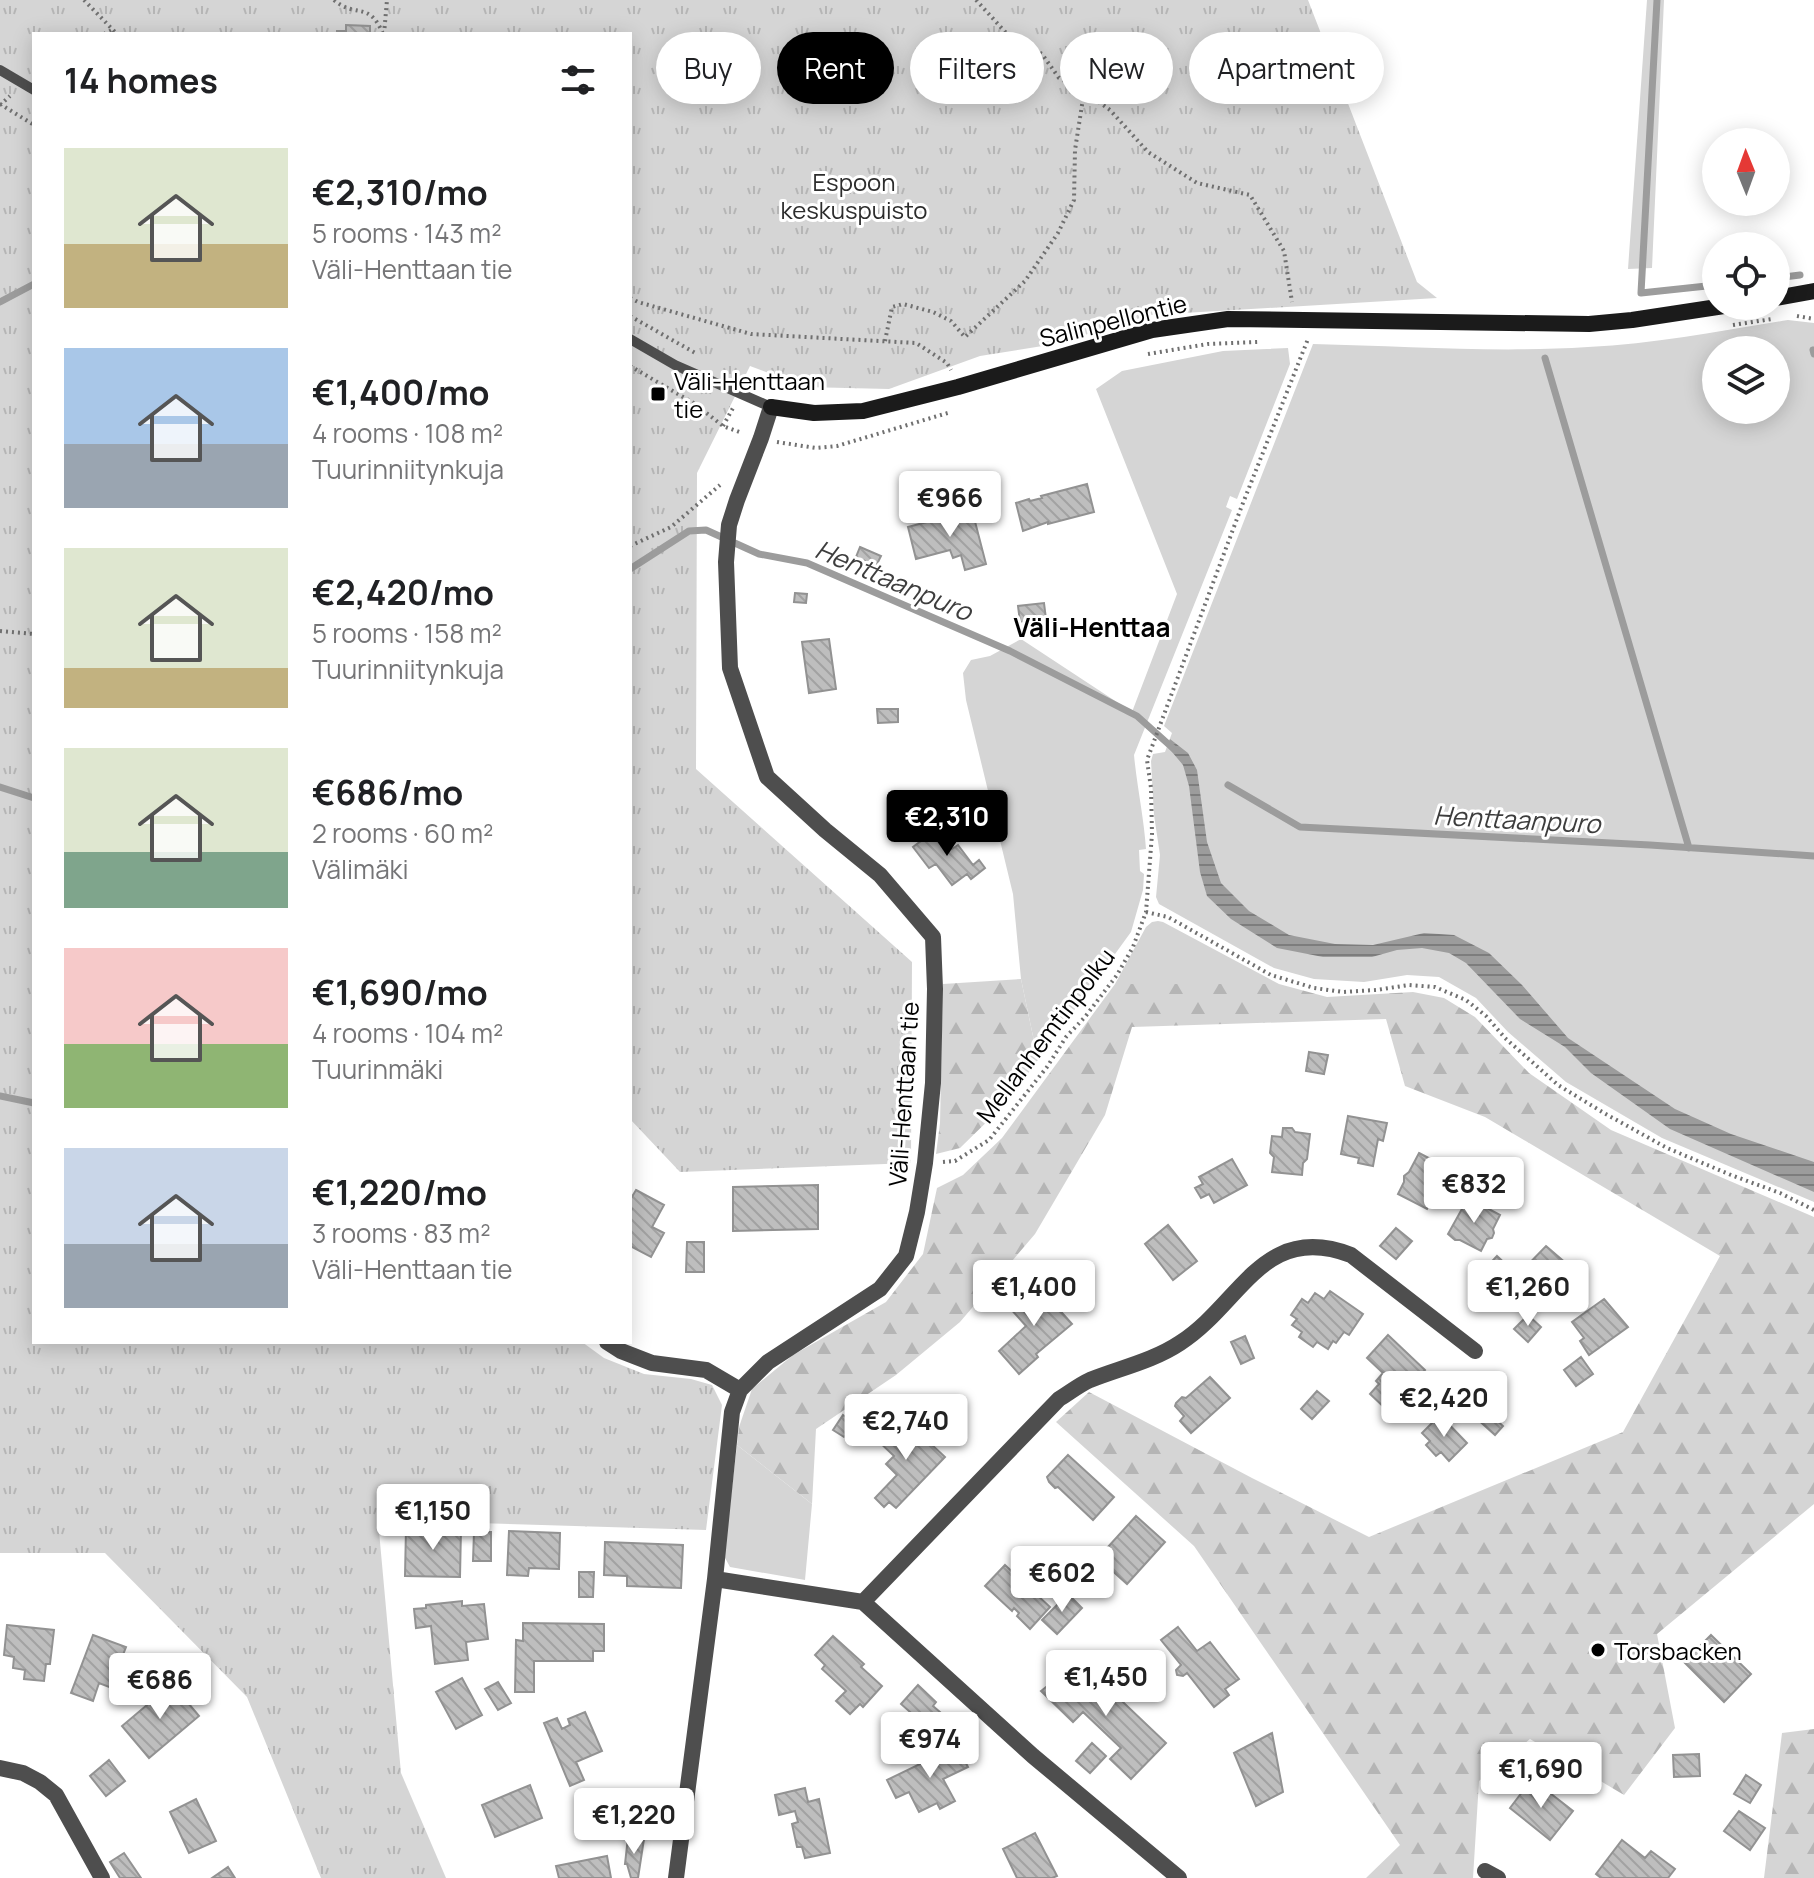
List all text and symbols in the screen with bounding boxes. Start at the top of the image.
chip: Buy [656,32,761,104]
chip: Rent [777,32,894,104]
chip: Filters [910,32,1044,104]
chip: New [1060,32,1173,104]
chip: Apartment [1189,32,1384,104]
text: 14 homes [64,57,218,103]
icon: filters [556,58,600,102]
north arrow [1702,128,1790,216]
map controls [1702,128,1790,424]
park label: Espoon keskuspuisto [780,165,928,226]
text: €2,310/mo [312,169,488,215]
icon: home [128,180,224,276]
text: 5 rooms · 143 m² [312,215,502,251]
button: locate [1702,232,1790,320]
text: Väli-Henttaan tie [312,251,513,287]
street label: Salinpellontie [1036,286,1190,354]
button: layers [1702,336,1790,424]
place label: Väli-Henttaan tie [674,364,825,425]
text: €1,400/mo [312,369,490,415]
icon: home [128,380,224,476]
marker: Väli-Henttaan tie [649,385,667,403]
text: 4 rooms · 108 m² [312,415,503,451]
text: Tuurinniitynkuja [312,451,504,487]
pin: €966 [903,471,997,539]
text: €966 [917,479,983,515]
water label: Henttaanpuro [810,531,979,630]
text: €2,420/mo [312,569,494,615]
icon: home [128,580,224,676]
district label: Väli-Henttaa [1013,609,1171,645]
text: 5 rooms · 158 m² [312,615,502,651]
text: Tuurinniitynkuja [312,651,504,687]
text: €686/mo [312,769,463,815]
icon: home [128,780,224,876]
pin: €2,310 [882,790,1012,858]
water label: Henttaanpuro [1433,797,1603,841]
text: €2,310 [905,798,989,834]
text: 2 rooms · 60 m² [312,815,494,851]
text: Välimäki [312,851,409,887]
street label: Mellanhemtinpolku [968,941,1122,1129]
text: €1,690/mo [312,969,488,1015]
icon: home [128,980,224,1076]
street label: Väli-Henttaan tie [880,1001,926,1187]
text: 4 rooms · 104 m² [312,1015,503,1051]
text: Tuurinmäki [312,1051,443,1087]
pin: €832 [1427,1157,1521,1225]
text: €832 [1442,1165,1506,1201]
text: €1,220/mo [312,1169,487,1215]
icon: home [128,1180,224,1276]
text: 3 rooms · 83 m² [312,1215,491,1251]
text: Väli-Henttaan tie [312,1251,513,1287]
pin: €1,400 [969,1260,1099,1328]
pin: €1,260 [1463,1260,1593,1328]
text: €1,400 [991,1268,1077,1304]
text: €1,260 [1486,1268,1570,1304]
pin: €2,420 [1379,1371,1509,1439]
text: €2,420 [1399,1379,1489,1415]
pin: €2,740 [841,1394,971,1462]
text: €2,740 [863,1402,949,1438]
pin: €1,150 [368,1484,498,1552]
text: €1,150 [395,1492,471,1528]
pin: €602 [1015,1546,1109,1614]
text: €602 [1029,1554,1095,1590]
place label: Torsbacken [1614,1634,1742,1667]
marker: Torsbacken [1589,1641,1607,1659]
pin: €1,450 [1041,1650,1171,1718]
pin: €686 [113,1653,207,1721]
text: €1,450 [1064,1658,1148,1694]
text: €686 [127,1661,193,1697]
pin: €974 [883,1712,977,1780]
text: €974 [899,1720,961,1756]
pin: €1,690 [1476,1742,1606,1810]
text: €1,690 [1499,1750,1583,1786]
pin: €1,220 [569,1788,699,1856]
text: €1,220 [592,1796,676,1832]

